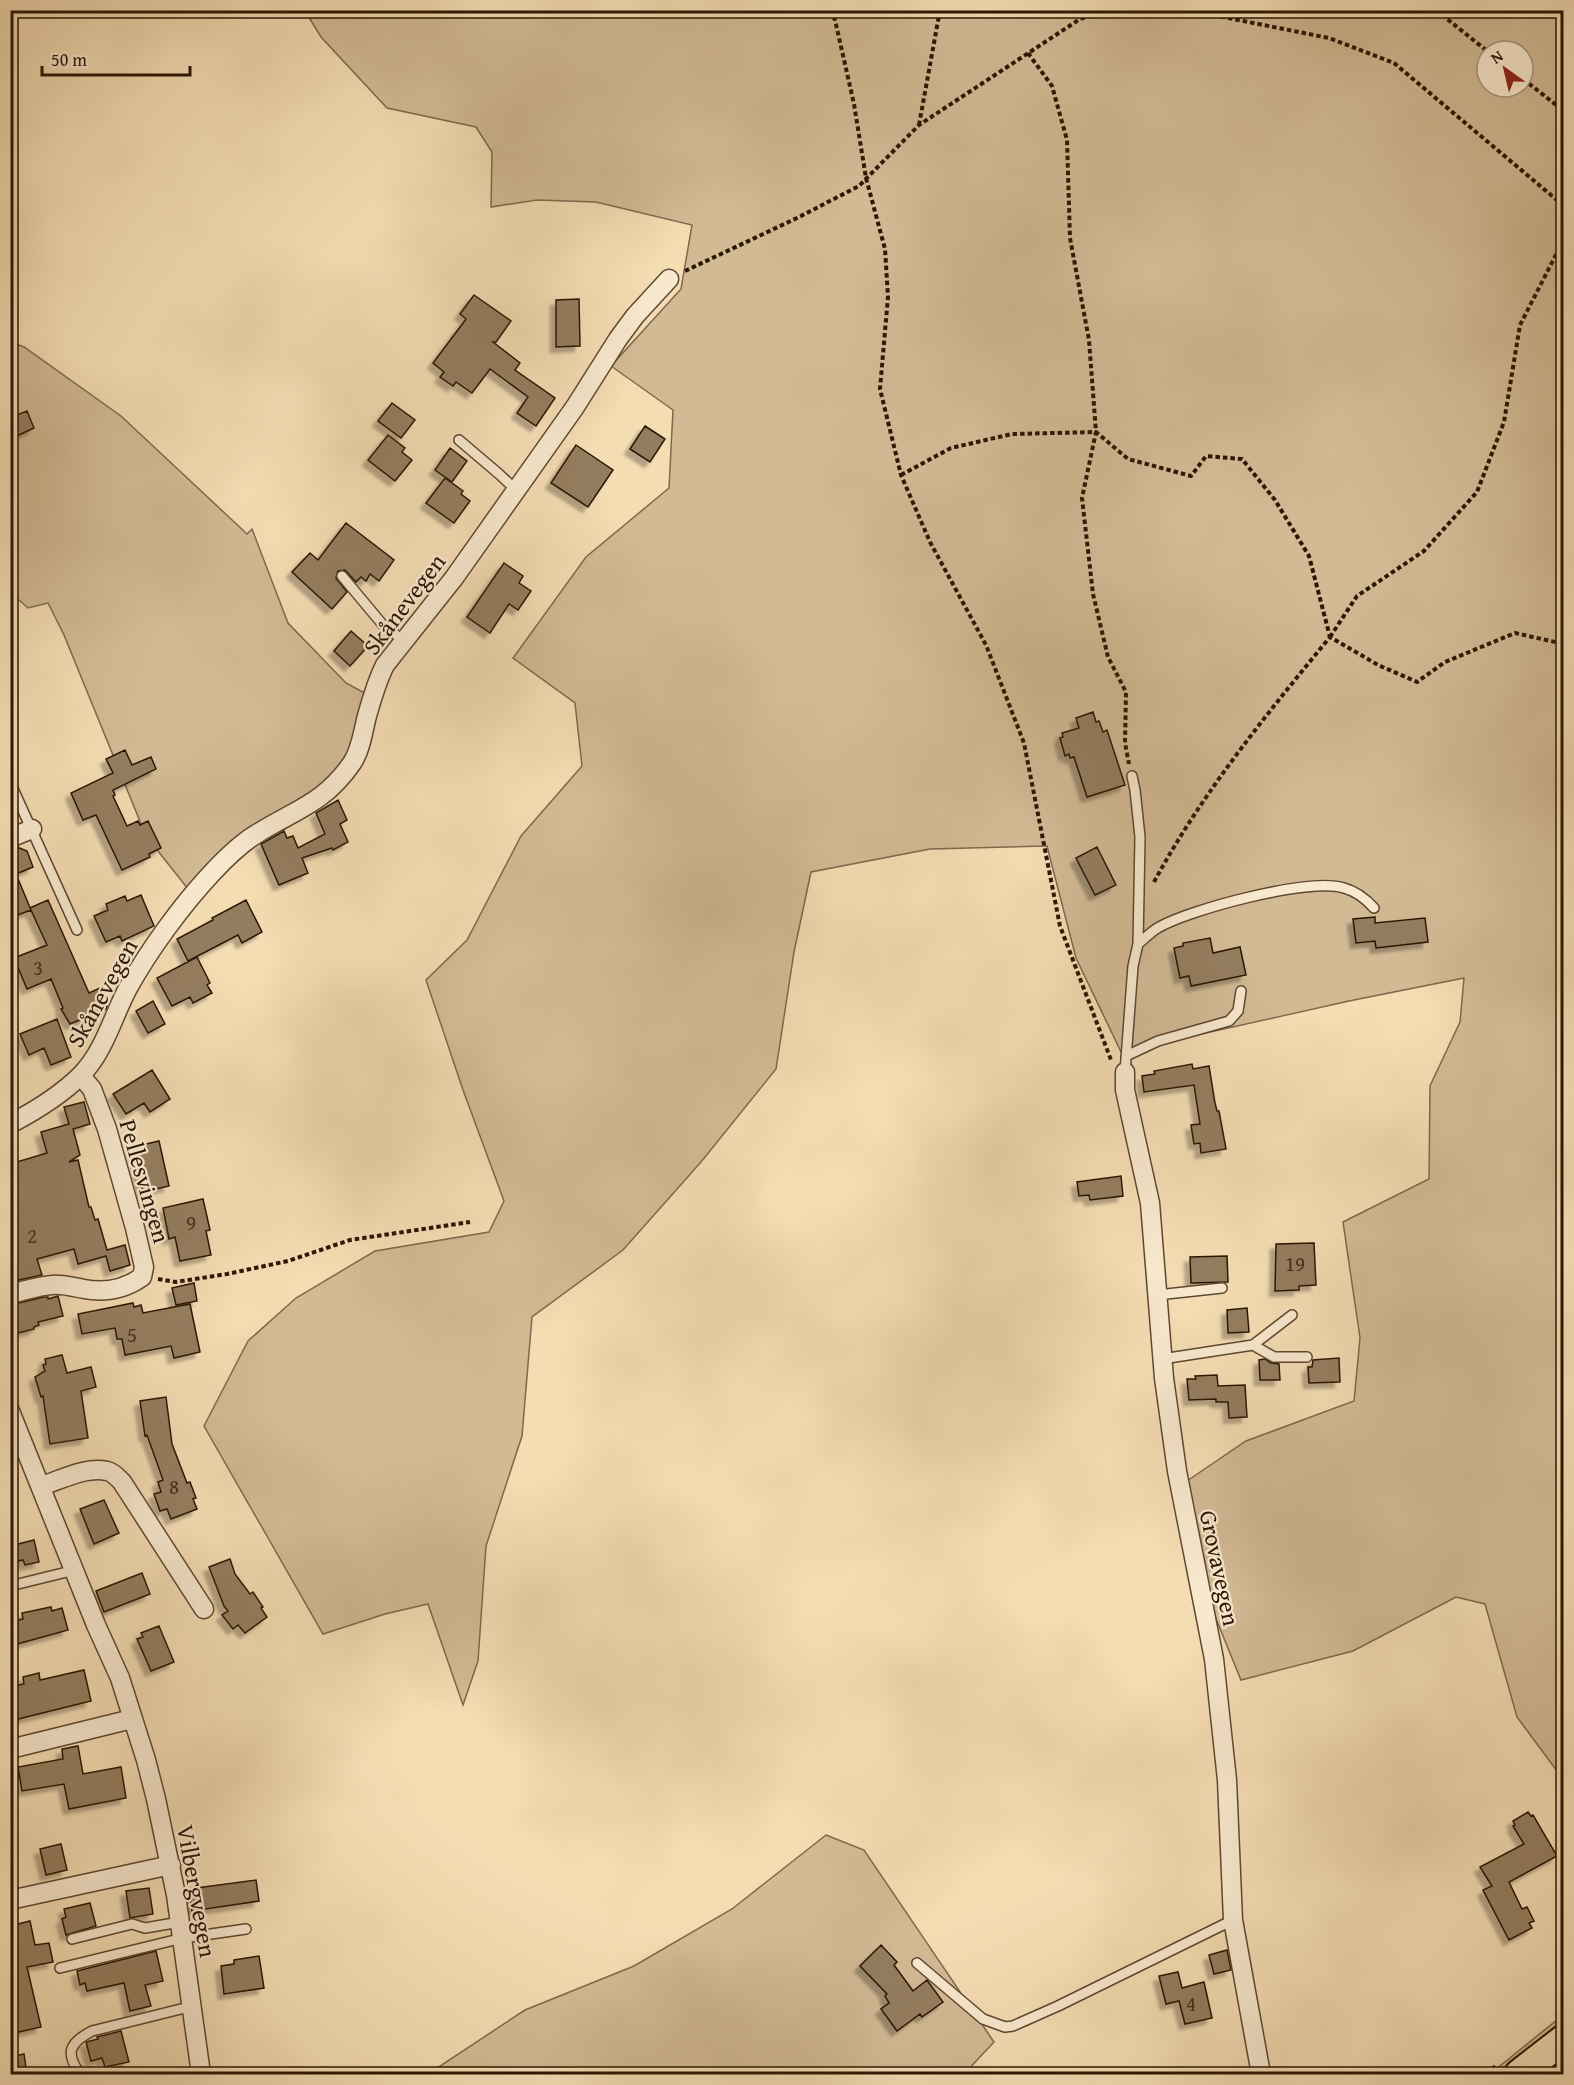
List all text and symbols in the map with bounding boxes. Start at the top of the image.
scale bar [42,39,190,77]
north arrow [1475,39,1535,99]
text: N [1485,43,1508,70]
text: 50 m [51,46,87,73]
street label: Skånevegen [354,545,454,662]
street label: Skånevegen [58,932,146,1054]
house number: 3 [33,952,43,983]
street label: Pellesvingen [111,1115,180,1247]
house number: 9 [186,1207,196,1238]
house number: 2 [27,1220,37,1251]
house number: 19 [1285,1248,1305,1279]
house number: 5 [127,1319,137,1350]
house number: 8 [169,1471,179,1502]
street label: Grovavegen [1191,1507,1249,1629]
street label: Vilbergvegen [168,1822,226,1961]
house number: 4 [1186,1988,1196,2019]

